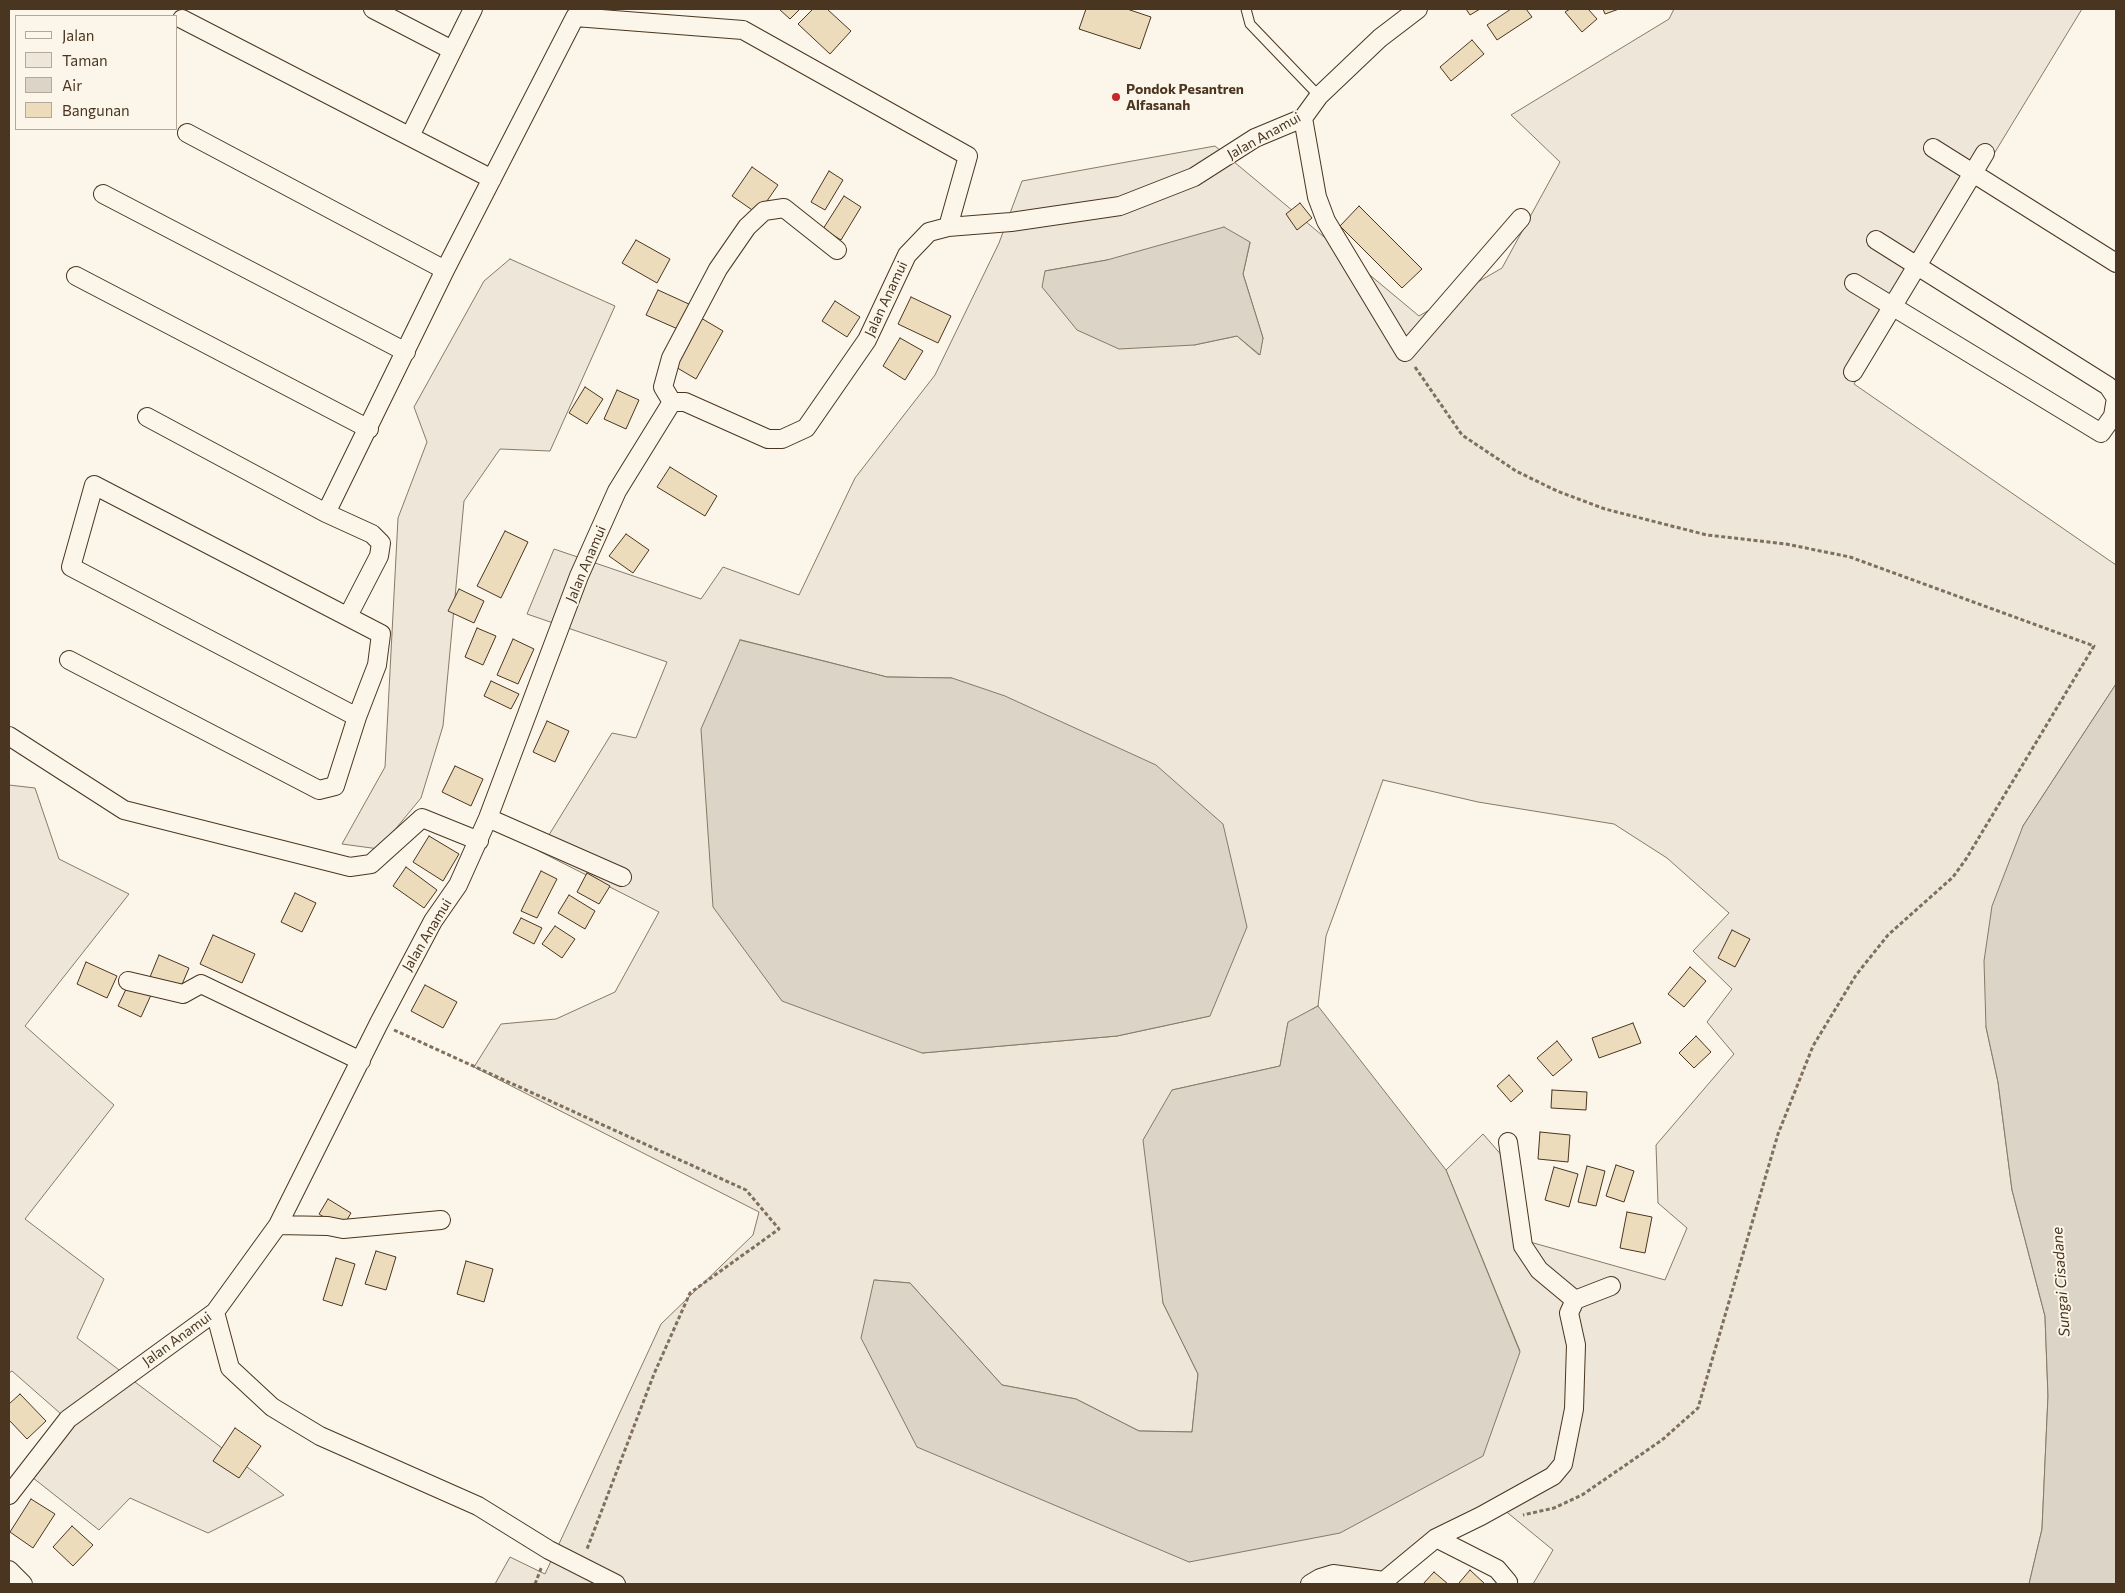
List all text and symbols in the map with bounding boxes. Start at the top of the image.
legend [15,15,178,130]
text: Jalan [62,26,94,44]
text: Taman [62,51,108,69]
text: Air [62,76,82,94]
place label: Pondok Pesantren Alfasanah [1126,81,1244,114]
marker: Pondok Pesantren Alfasanah [1110,91,1122,103]
text: Bangunan [62,101,130,119]
street label: Jalan Anamui [1224,109,1304,163]
street label: Jalan Anamui [861,258,911,340]
street label: Jalan Anamui [562,523,610,605]
street label: Jalan Anamui [399,896,455,974]
water label: Sungai Cisadane [2048,1226,2074,1338]
street label: Jalan Anamui [139,1308,215,1370]

